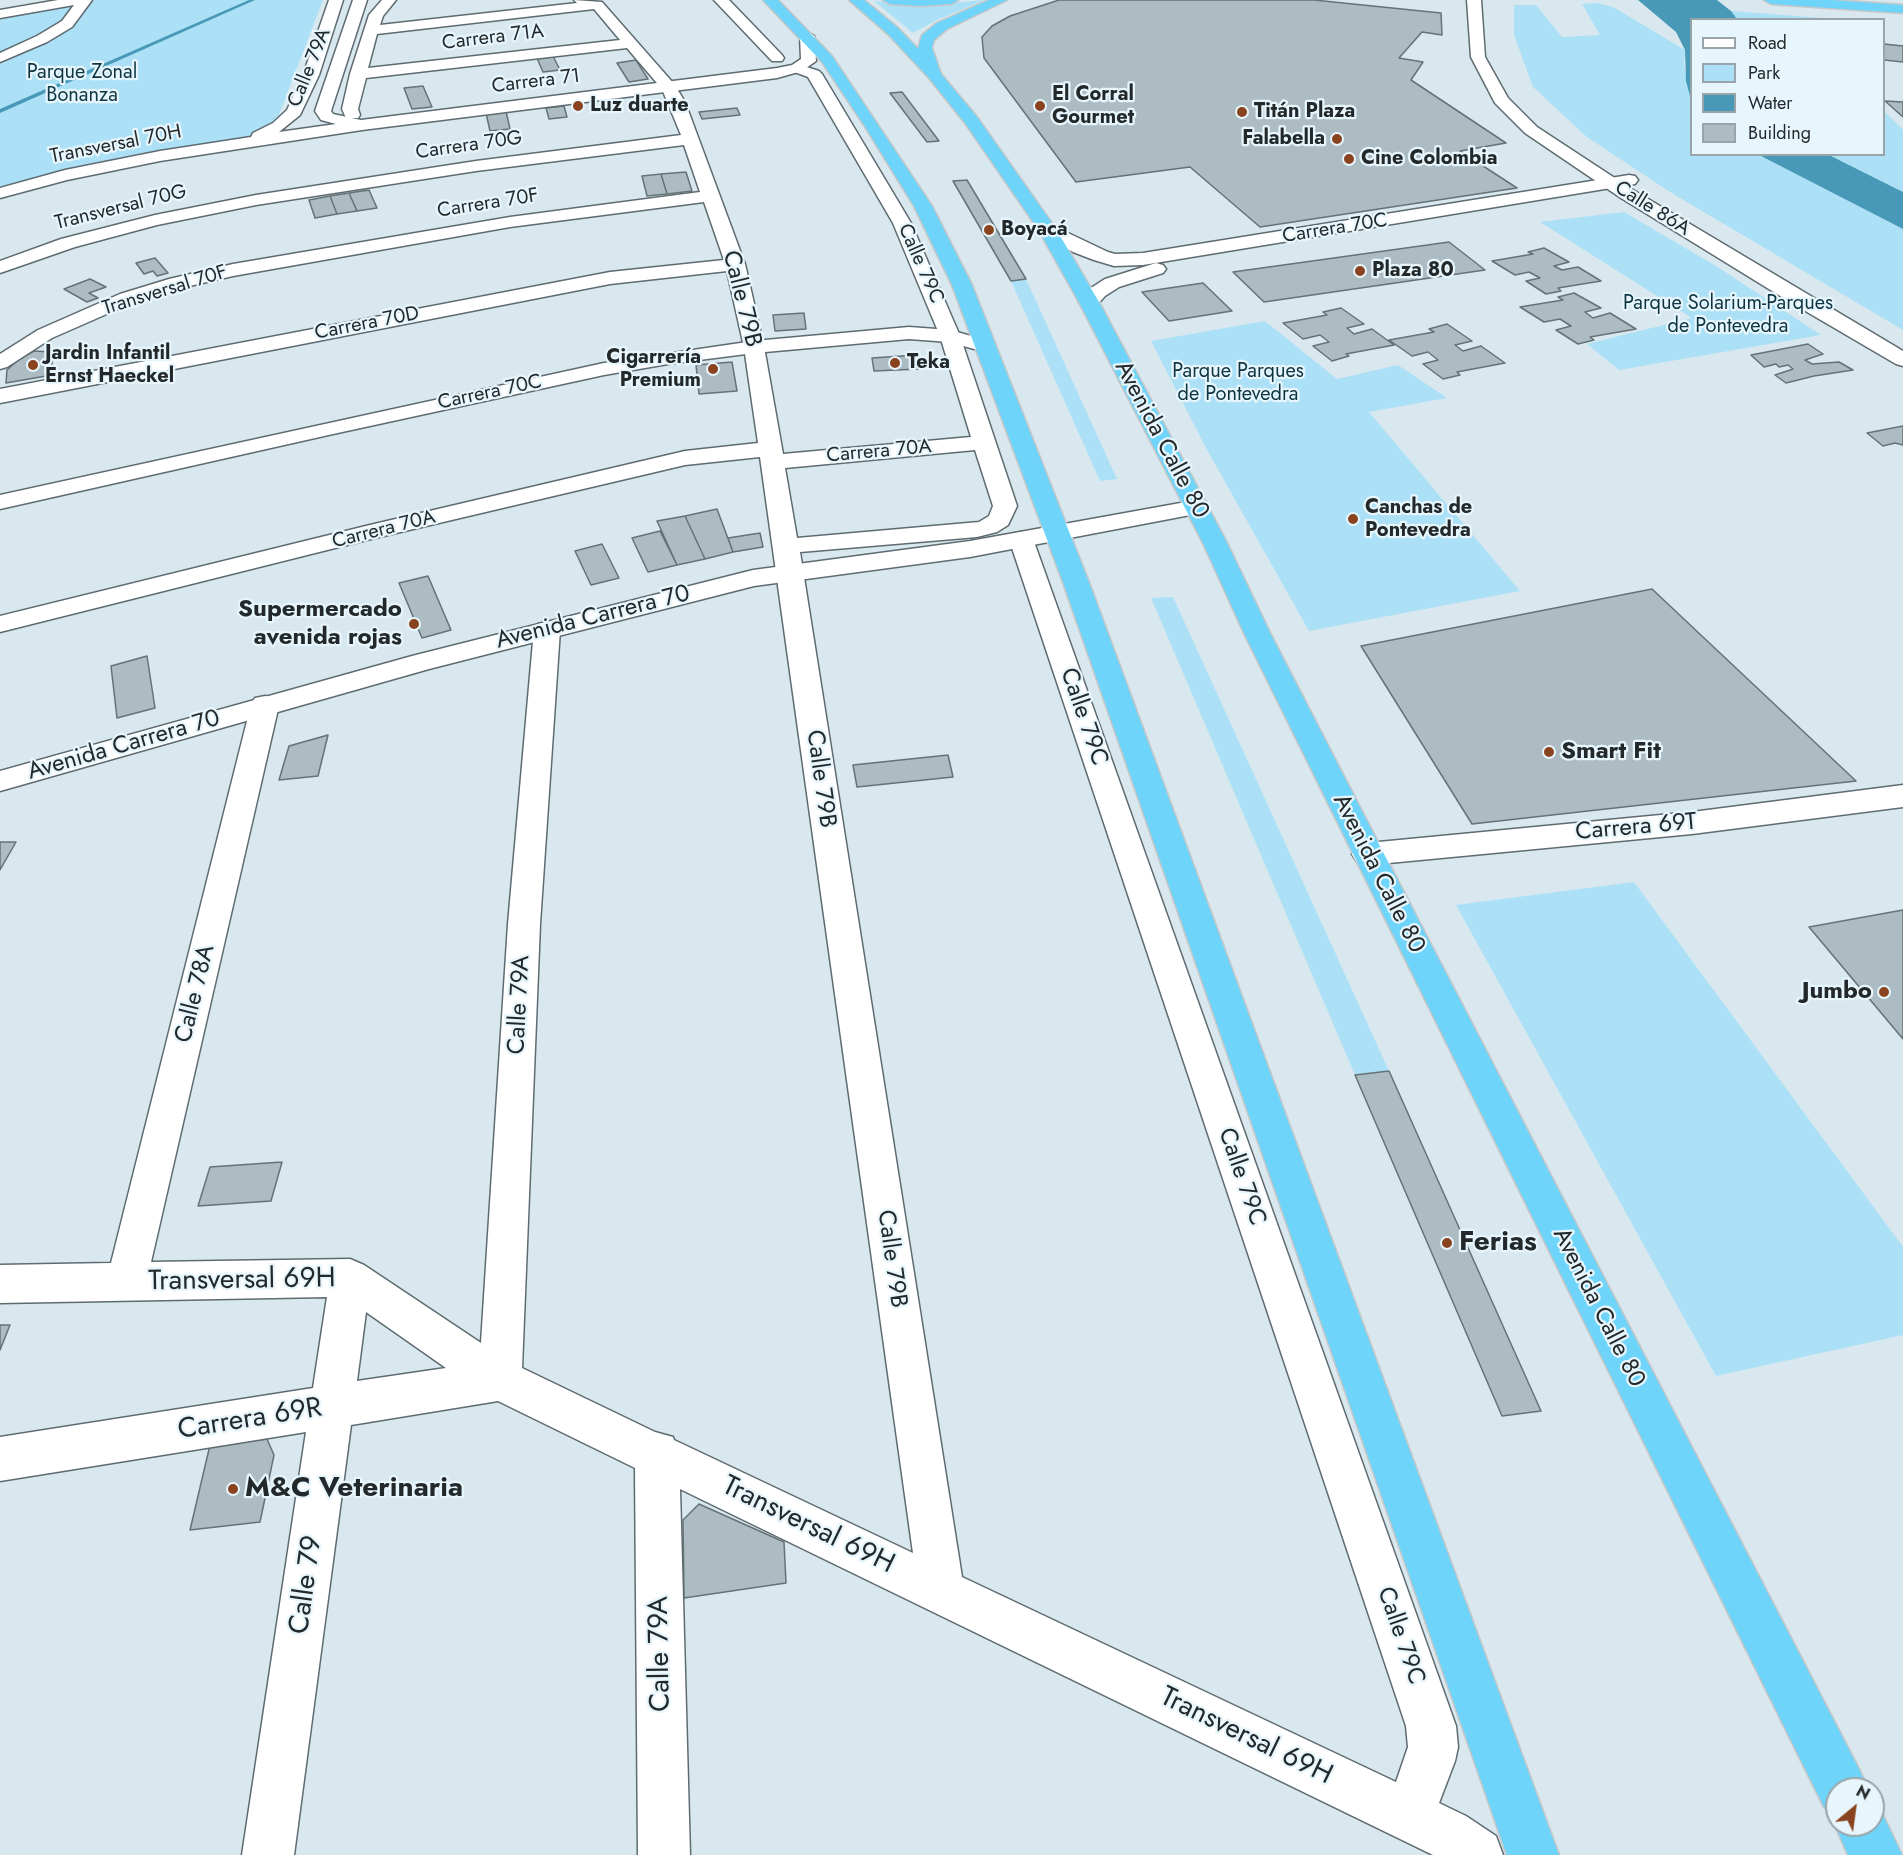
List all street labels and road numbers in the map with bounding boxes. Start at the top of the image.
street label: Carrera 71A [441,20,545,56]
street label: Calle 79A [283,25,337,111]
street label: Carrera 71 [490,65,582,99]
street label: Transversal 70H [48,120,184,170]
street label: Carrera 70G [414,127,524,165]
street label: Calle 86A [1610,176,1694,242]
street label: Transversal 70G [53,180,189,236]
street label: Carrera 70F [436,184,540,224]
street label: Carrera 70C [1281,209,1389,249]
street label: Calle 79C [892,221,948,307]
street label: Calle 79B [715,248,767,350]
street label: Transversal 70F [100,261,230,321]
street label: Carrera 70D [313,302,421,346]
street label: Avenida Calle 80 [1107,356,1215,524]
street label: Carrera 70C [436,370,544,416]
street label: Carrera 70A [826,435,932,469]
street label: Carrera 70A [330,506,438,554]
street label: Avenida Carrera 70 [493,580,693,656]
street label: Calle 79C [1053,664,1113,770]
street label: Avenida Carrera 70 [24,705,224,787]
street label: Calle 79B [799,728,841,830]
street label: Avenida Calle 80 [1326,790,1430,958]
street label: Carrera 69T [1574,808,1698,848]
street label: Calle 78A [170,942,222,1046]
street label: Calle 79A [503,955,537,1055]
street label: Calle 79C [1211,1124,1271,1230]
street label: Calle 79B [870,1208,912,1310]
street label: Avenida Calle 80 [1546,1224,1650,1392]
street label: Transversal 69H [148,1263,336,1299]
street label: Carrera 69R [176,1392,324,1448]
street label: Transversal 69H [716,1470,900,1582]
street label: Calle 79 [283,1534,331,1636]
street label: Calle 79C [1370,1583,1430,1689]
street label: Calle 79A [643,1596,679,1712]
street label: Transversal 69H [1154,1681,1338,1793]

